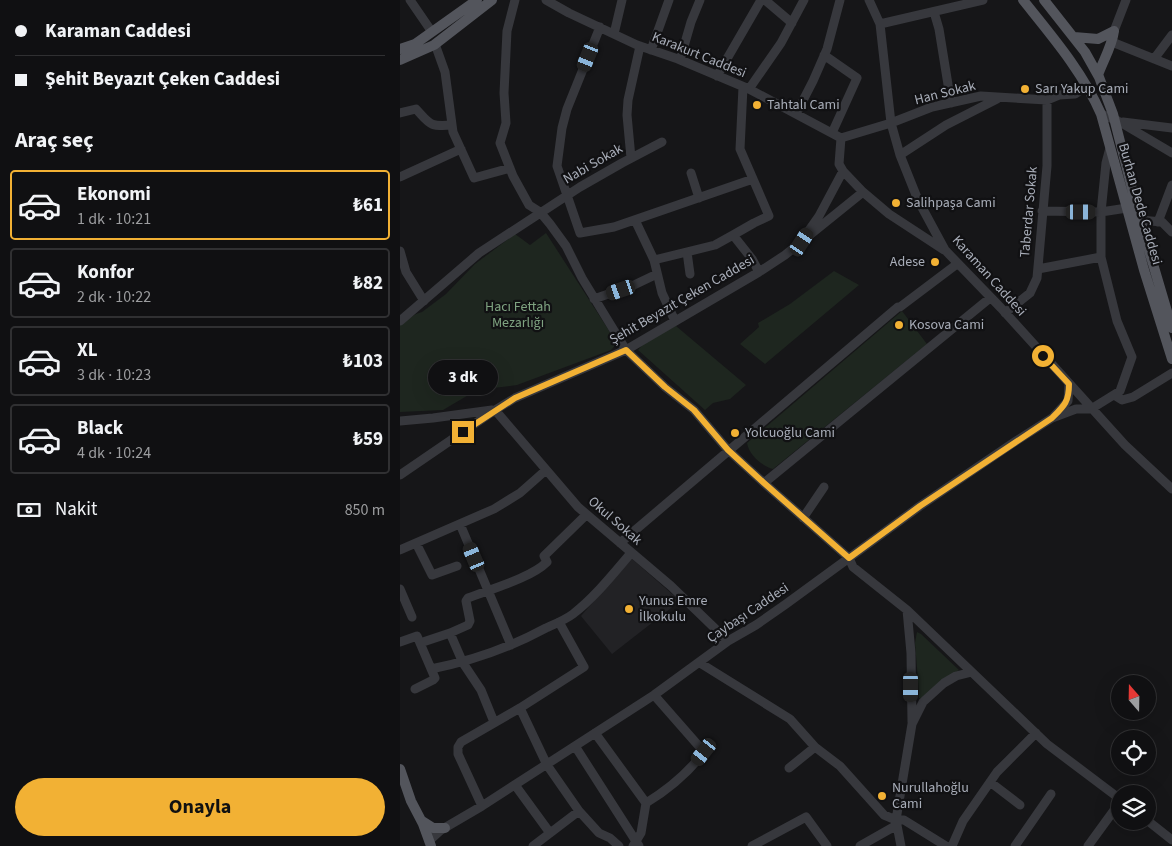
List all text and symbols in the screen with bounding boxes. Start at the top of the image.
text: Karaman Caddesi [45,18,191,45]
street label: Karakurt Caddesi [649,27,749,83]
car [575,40,600,74]
text: Şehit Beyazıt Çeken Caddesi [45,66,280,93]
street label: Han Sokak [912,76,978,110]
place label: Sarı Yakup Cami [1035,79,1128,99]
marker: Sarı Yakup Cami [1019,83,1031,95]
place label: Tahtalı Cami [767,95,840,115]
marker: Tahtalı Cami [751,99,763,111]
text: Araç seç [15,124,93,156]
street label: Nabi Sokak [559,139,627,189]
street label: Burhan Dede Caddesi [1113,141,1167,267]
street label: Taberdar Sokak [1015,166,1043,258]
text: Ekonomi [77,181,151,208]
icon: car [17,183,62,228]
text: ₺61 [353,192,383,219]
place label: Salihpaşa Cami [906,193,996,213]
marker: Salihpaşa Cami [890,197,902,209]
car [1066,205,1096,220]
text: 1 dk · 10:21 [77,208,151,230]
car [787,225,816,259]
street label: Karaman Caddesi [947,231,1031,321]
street label: Şehit Beyazıt Çeken Caddesi [606,250,758,350]
place label: Adese [890,252,925,272]
marker: Adese [929,256,941,268]
text: Konfor [77,259,134,286]
icon: car [17,261,62,306]
text: ₺82 [353,270,383,297]
car [604,278,637,302]
text: 2 dk · 10:22 [77,286,151,308]
park label: Hacı Fettah Mezarlığı [485,297,551,333]
place label: Kosova Cami [909,315,984,335]
marker: Kosova Cami [893,319,905,331]
text: XL [77,337,98,364]
icon: car [17,339,62,384]
route start [1032,345,1054,367]
text: ₺103 [343,348,383,375]
callout: 3 dk [428,360,498,394]
text: 3 dk · 10:23 [77,364,151,386]
text: 3 dk [448,366,478,388]
text: Black [77,415,123,442]
icon: car [17,417,62,462]
route end [452,421,474,443]
place label: Yolcuoğlu Cami [744,423,835,443]
text: ₺59 [353,426,383,453]
marker: Yolcuoğlu Cami [729,427,741,439]
text: 4 dk · 10:24 [77,442,151,464]
street label: Okul Sokak [584,492,646,550]
icon: cash [15,496,43,524]
text: Nakit [55,496,97,523]
text: 850 m [345,499,385,521]
car [461,540,486,574]
street label: Çaybaşı Caddesi [703,578,793,648]
place label: Yunus Emre İlkokulu [638,591,707,627]
marker: Yunus Emre İlkokulu [623,603,635,615]
car [903,672,918,702]
north arrow [1111,675,1156,720]
map controls [1111,675,1156,830]
button: locate [1111,730,1156,775]
car [688,736,719,768]
button: Onayla [15,778,385,836]
place label: Nurullahoğlu Cami [892,778,969,814]
button: layers [1111,785,1156,830]
marker: Nurullahoğlu Cami [876,790,888,802]

